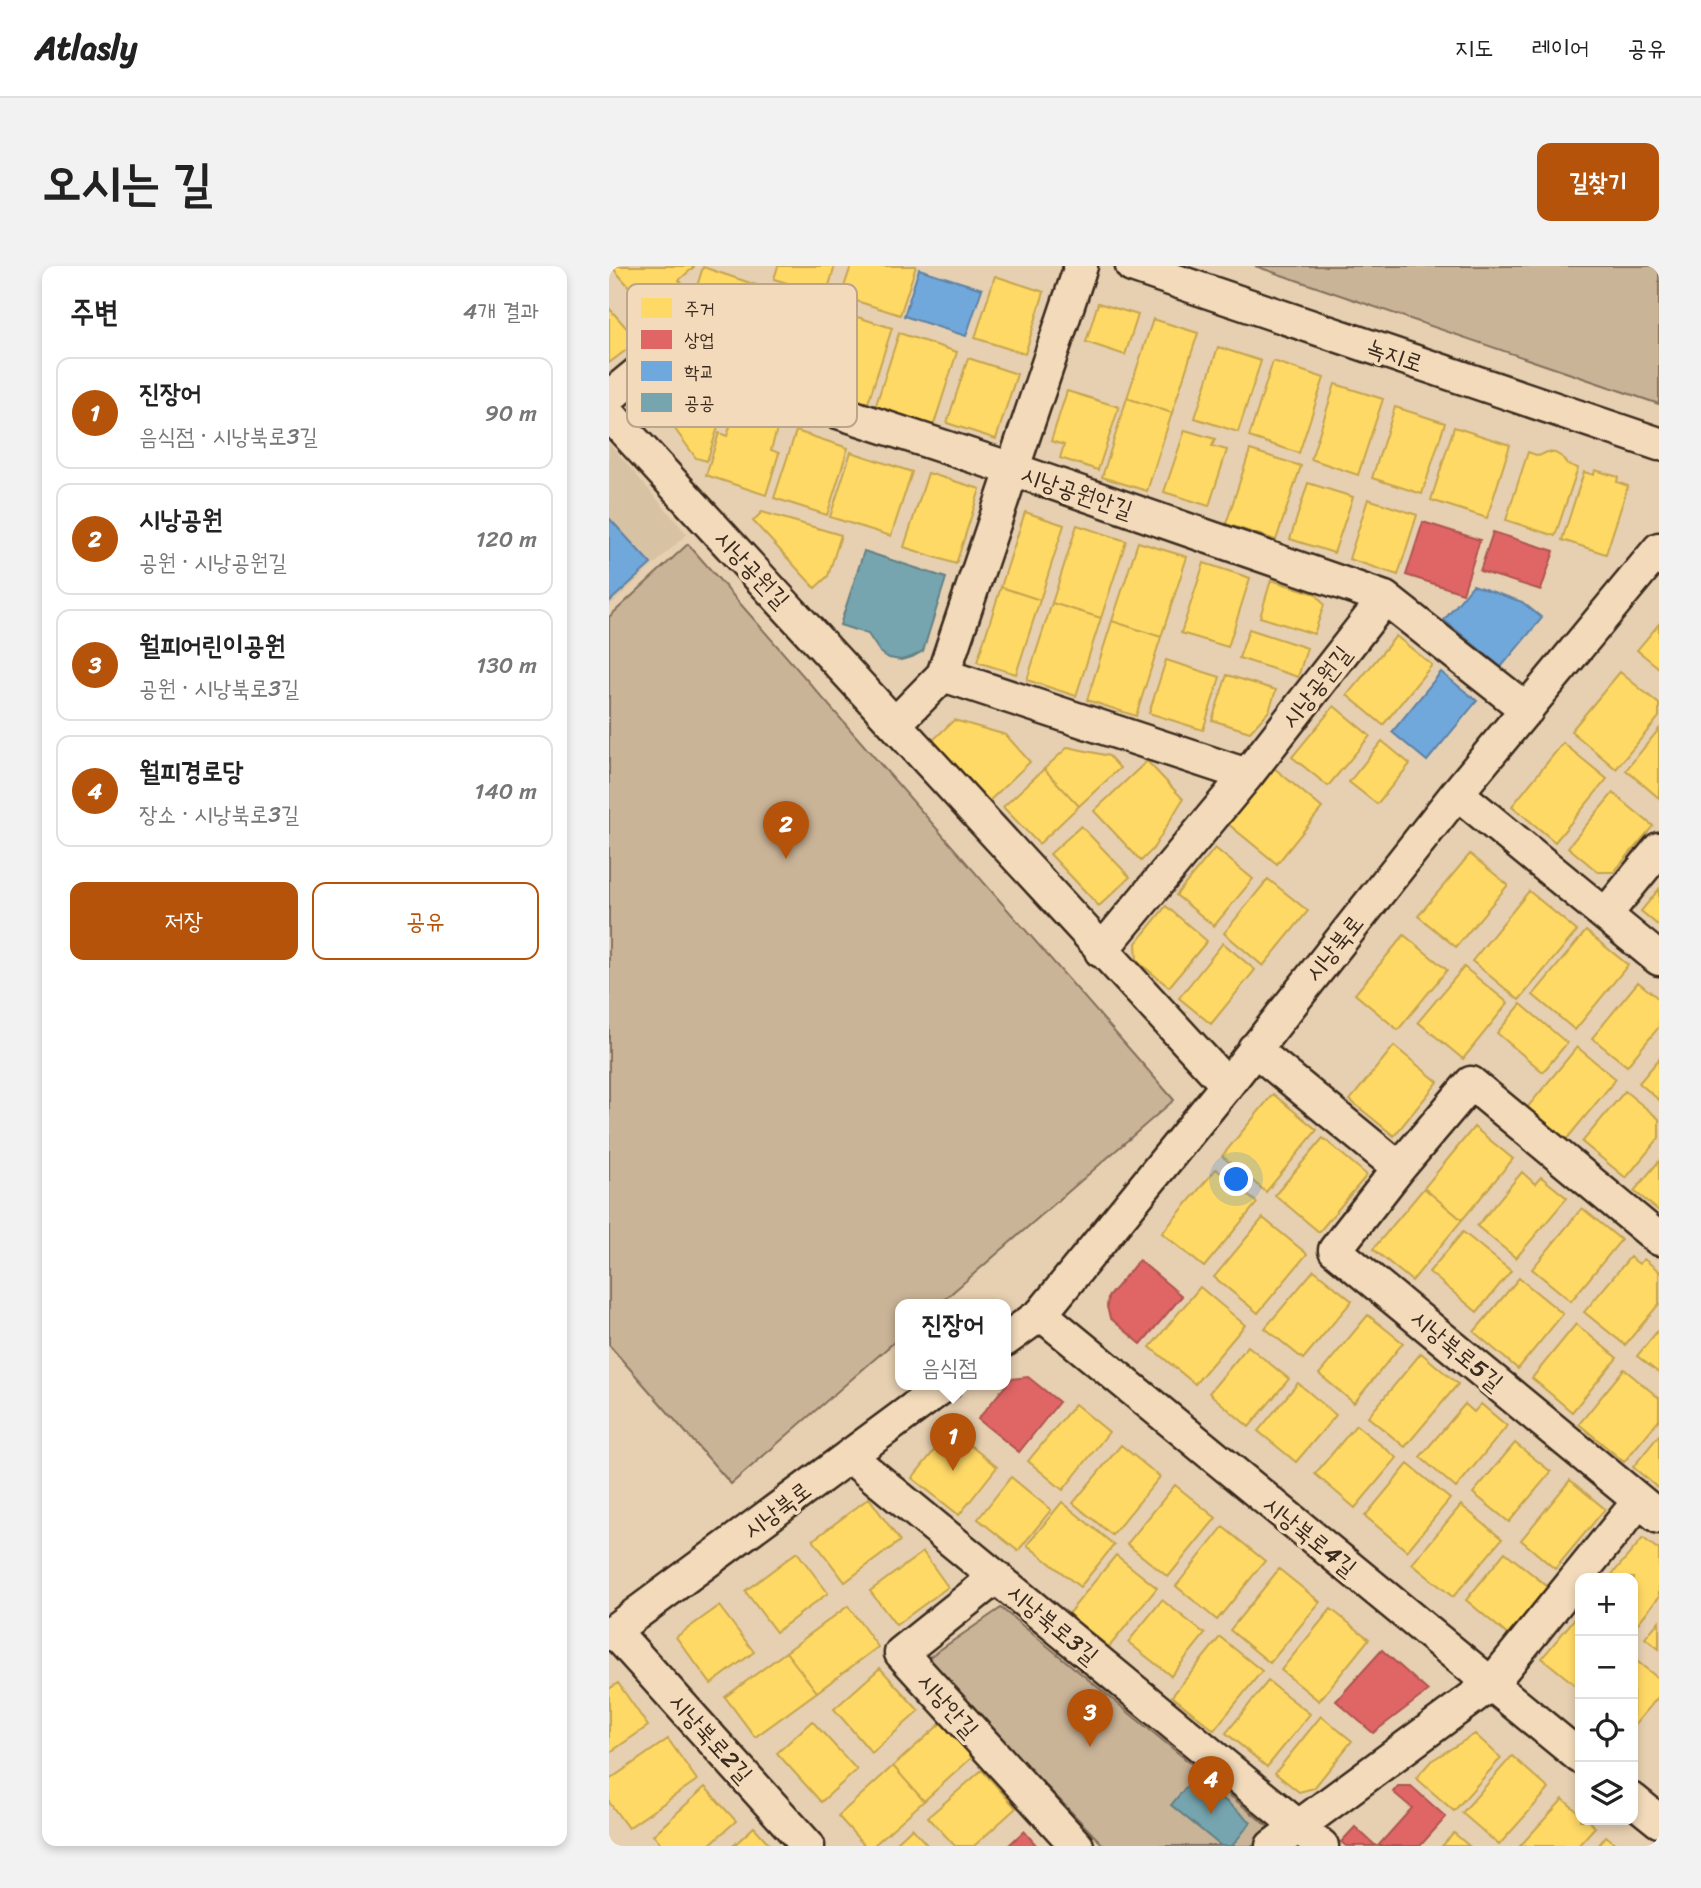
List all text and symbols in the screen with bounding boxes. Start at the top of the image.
text: Atlasly [35,19,137,77]
text: 지도 [1455,27,1493,69]
text: 레이어 [1531,27,1589,69]
text: 공유 [1627,27,1666,69]
text: 오시는 길 [42,139,212,226]
button: 길찾기 [1537,143,1659,221]
legend [627,284,857,427]
text: 주변 [70,285,118,339]
text: 4개 결과 [463,291,539,332]
text: 주거 [684,292,715,325]
text: 상업 [684,323,715,356]
street label: 녹지로 [1361,326,1429,384]
text: 학교 [684,355,715,388]
text: 진장어 [139,370,202,416]
text: 공공 [684,386,715,419]
text: 1 [90,393,100,434]
text: 90 m [485,393,537,434]
text: 음식점 · 시낭북로3길 [139,416,318,457]
street label: 시낭공원안길 [1015,453,1139,531]
text: 시낭공원 [139,496,223,542]
text: 2 [88,519,102,560]
text: 120 m [476,519,537,560]
street label: 시낭공원길 [704,519,800,619]
text: 공원 · 시낭공원길 [139,542,287,583]
text: 월피어린이공원 [139,622,285,668]
street label: 시낭공원길 [1270,636,1362,738]
text: 3 [89,645,101,686]
text: 130 m [476,645,537,686]
text: 공원 · 시낭북로3길 [139,668,299,709]
text: 월피경로당 [139,748,244,794]
text: 4 [88,771,102,812]
text: 140 m [475,771,537,812]
text: 장소 · 시낭북로3길 [139,794,299,835]
pin: 2 [763,801,809,859]
button: 저장 [70,882,298,960]
button: 공유 [312,882,539,960]
street label: 시낭북로 [1293,905,1375,991]
your location [1219,1162,1253,1196]
street label: 시낭북로5길 [1401,1298,1513,1402]
popup [895,1299,1011,1390]
text: 진장어 [922,1301,984,1347]
text: 음식점 [922,1347,977,1388]
pin: 1 [930,1413,976,1471]
street label: 시낭북로 [734,1470,820,1550]
street label: 시낭북로4길 [1253,1485,1367,1587]
street label: 시낭북로3길 [997,1573,1109,1675]
map controls [1575,1573,1638,1825]
button: + [1575,1573,1638,1636]
button: − [1575,1636,1638,1699]
street label: 시낭안길 [907,1662,989,1748]
street label: 시낭북로2길 [658,1683,764,1793]
pin: 3 [1067,1689,1113,1747]
button: locate [1575,1699,1638,1762]
pin: 4 [1188,1756,1234,1814]
button: layers [1575,1762,1638,1825]

